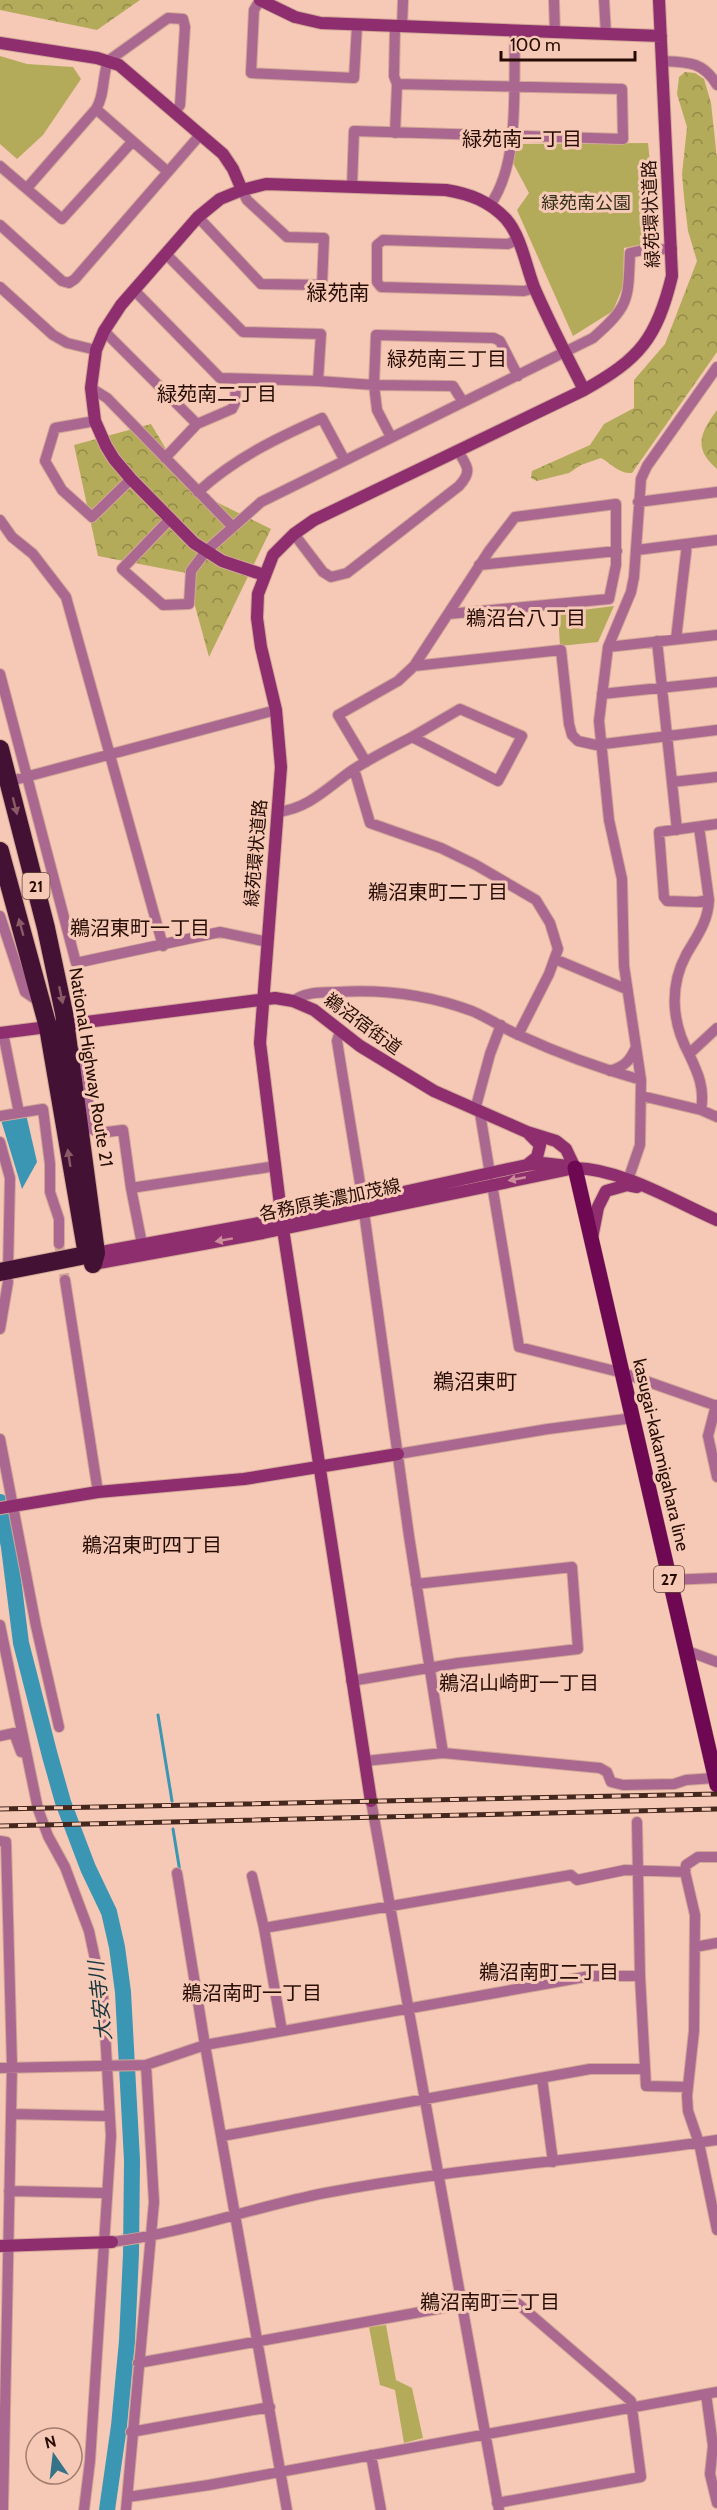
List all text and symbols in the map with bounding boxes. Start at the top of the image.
scale bar [501,24,634,62]
text: 100 m [510,34,561,56]
district label: 緑苑南一丁目 [462,127,582,151]
street label: 緑苑環状道路 [638,160,664,268]
park label: 緑苑南公園 [541,192,631,214]
district label: 緑苑南 [307,280,370,305]
district label: 緑苑南三丁目 [387,347,507,371]
district label: 緑苑南二丁目 [157,382,277,406]
district label: 鵜沼台八丁目 [466,606,586,630]
one-way arrow [11,797,20,815]
street label: 緑苑環状道路 [240,798,272,908]
road number: 21 [22,873,50,899]
district label: 鵜沼東町二丁目 [368,880,508,904]
district label: 鵜沼東町一丁目 [70,916,210,940]
one-way arrow [16,918,25,936]
street label: National Highway Route 21 [64,966,118,1168]
one-way arrow [57,986,66,1005]
street label: 鵜沼宿街道 [320,989,406,1059]
one-way arrow [65,1149,74,1168]
street label: 各務原美濃加茂線 [257,1174,403,1226]
one-way arrow [508,1175,527,1184]
one-way arrow [214,1236,233,1245]
street label: kasugai-kakamigahara line [628,1357,694,1553]
district label: 鵜沼東町 [433,1369,517,1394]
district label: 鵜沼東町四丁目 [82,1533,222,1557]
road number: 27 [654,1566,684,1592]
district label: 鵜沼山崎町一丁目 [439,1671,599,1695]
water label: 大安寺川 [84,1958,116,2042]
district label: 鵜沼南町二丁目 [479,1960,619,1984]
district label: 鵜沼南町一丁目 [182,1981,322,2005]
district label: 鵜沼南町三丁目 [420,2290,560,2314]
north arrow [24,2426,84,2486]
text: N [43,2431,58,2453]

